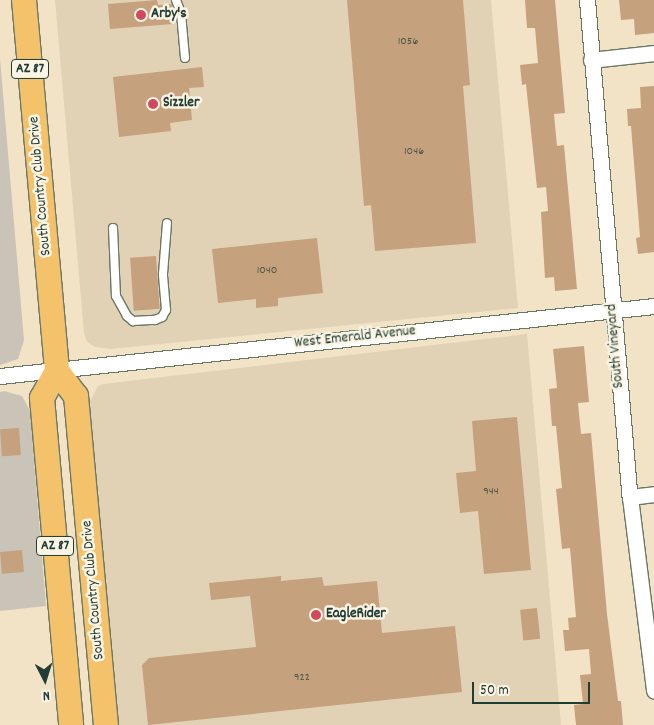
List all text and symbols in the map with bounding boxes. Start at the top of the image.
place label: Arby's [151,6,187,24]
marker: Arby's [135,9,147,21]
house number: 1056 [398,35,418,49]
road number: AZ 87 [10,58,50,80]
place label: Sizzler [163,95,199,113]
marker: Sizzler [147,98,159,110]
street label: South Country Club Drive [26,115,56,257]
house number: 1046 [404,145,424,159]
house number: 1040 [257,264,277,278]
street label: South Vineyard [603,303,629,389]
street label: West Emerald Avenue [293,323,417,353]
house number: 944 [483,485,499,499]
street label: South Country Club Drive [79,519,109,661]
road number: AZ 87 [35,534,75,558]
place label: EagleRider [326,606,386,624]
marker: EagleRider [310,609,322,621]
north arrow [20,655,70,705]
house number: 922 [294,671,310,685]
scale bar [474,672,592,704]
text: 50 m [480,680,509,702]
text: N [42,685,51,705]

